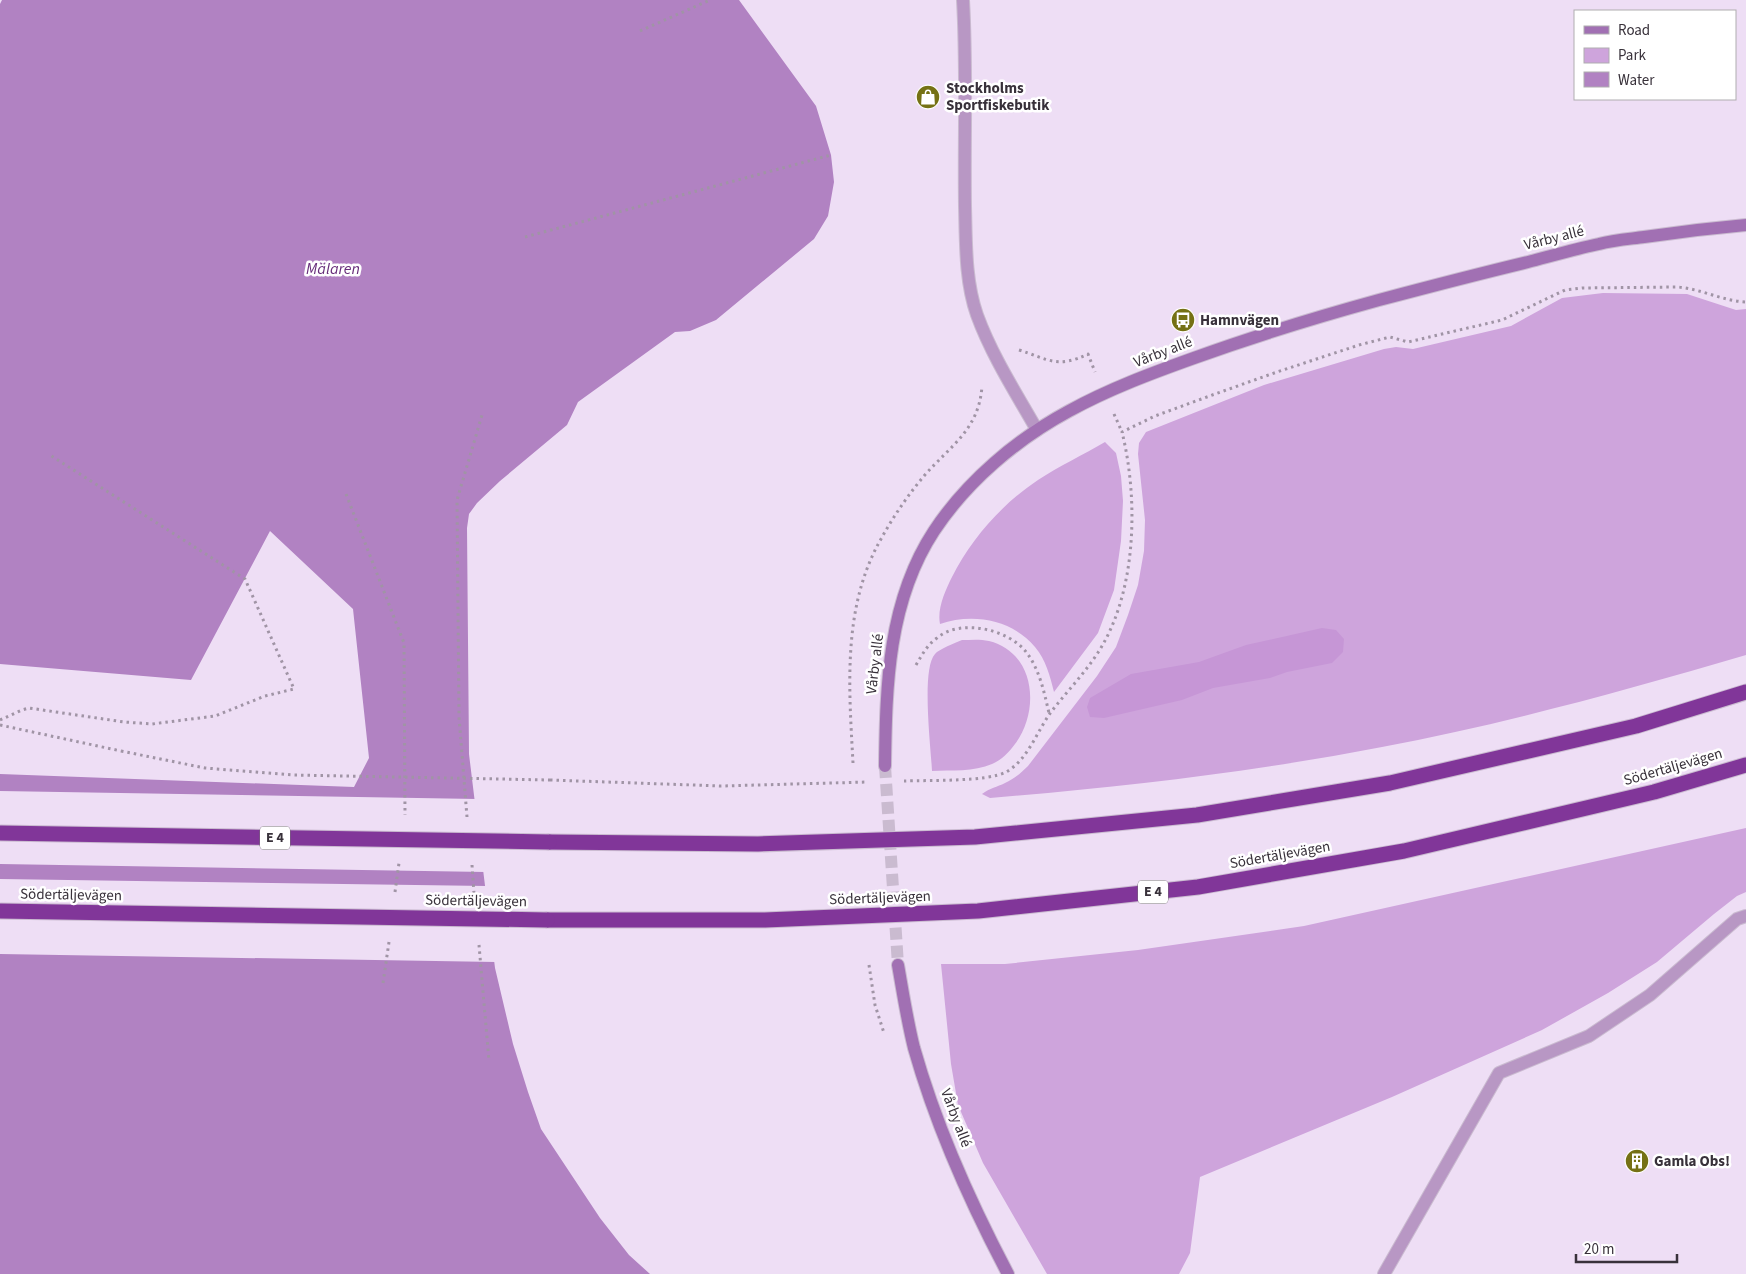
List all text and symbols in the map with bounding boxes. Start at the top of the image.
legend [1574,10,1736,100]
text: Road [1618,20,1650,41]
text: Park [1618,45,1647,66]
text: Water [1618,70,1655,91]
place label: Stockholms Sportfiskebutik [946,78,1050,116]
shop icon: Stockholms Sportfiskebutik [915,84,941,110]
street label: Vårby allé [1522,220,1586,256]
water label: Mälaren [306,258,360,280]
bus stop icon: Hamnvägen [1170,307,1196,333]
place label: Hamnvägen [1200,310,1279,331]
street label: Vårby allé [1131,331,1195,373]
street label: Vårby allé [861,632,889,696]
street label: Södertäljevägen [1621,743,1725,791]
road number: E 4 [260,826,290,850]
street label: Södertäljevägen [1228,836,1332,874]
road number: E 4 [1138,880,1168,904]
street label: Södertäljevägen [20,884,122,906]
street label: Södertäljevägen [829,886,931,910]
street label: Södertäljevägen [425,890,527,912]
street label: Vårby allé [935,1086,977,1150]
building icon: Gamla Obs! [1624,1148,1650,1174]
place label: Gamla Obs! [1654,1151,1730,1172]
scale bar [1576,1232,1677,1264]
text: 20 m [1584,1239,1614,1260]

